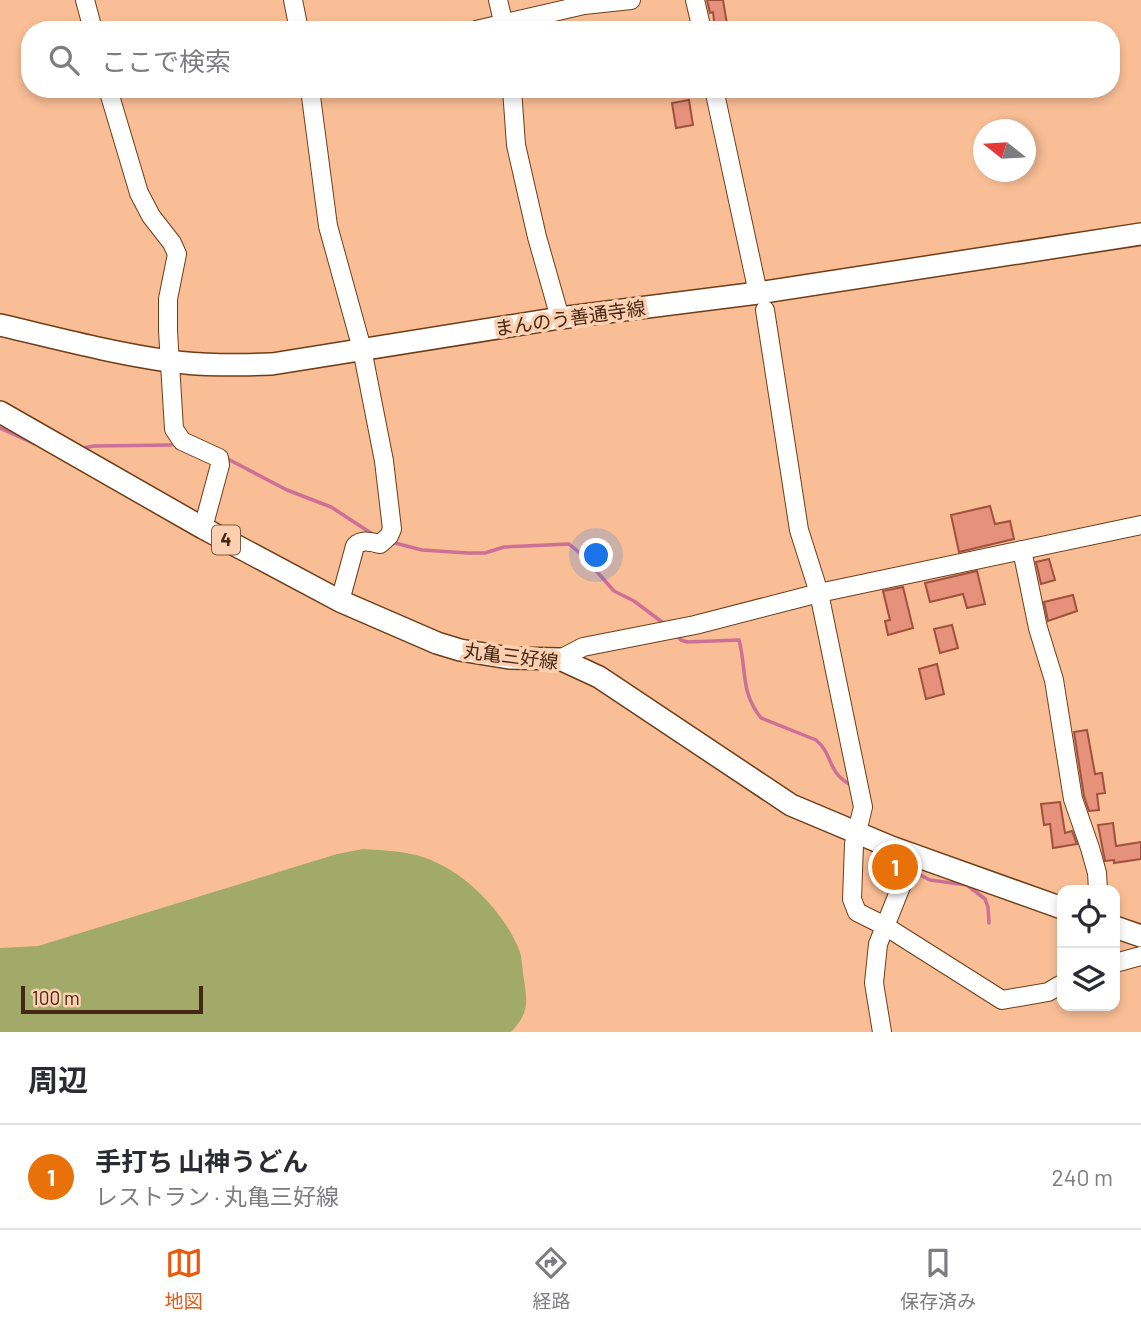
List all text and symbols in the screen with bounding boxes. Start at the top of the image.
search box [21,21,1120,98]
icon: search [45,41,83,79]
text: ここで検索 [101,45,231,76]
north arrow [973,119,1036,182]
street label: まんのう善通寺線 [493,296,647,339]
road number: 4 [212,526,240,554]
your location [579,538,613,572]
street label: 丸亀三好線 [463,638,560,673]
pin: 1 [872,841,918,893]
map controls [1057,885,1120,1011]
button: locate [1057,885,1120,948]
button: layers [1057,948,1120,1011]
scale bar [21,983,203,1015]
text: 100 m [32,986,80,1009]
text: 周辺 [28,1061,88,1097]
text: 手打ち 山神うどん [95,1145,308,1176]
text: 1 [47,1163,55,1191]
text: 240 m [1051,1163,1113,1191]
text: レストラン · 丸亀三好線 [95,1182,339,1210]
tab: 地図 [165,1244,203,1313]
tab: 経路 [532,1244,570,1313]
tab: 保存済み [900,1244,976,1313]

